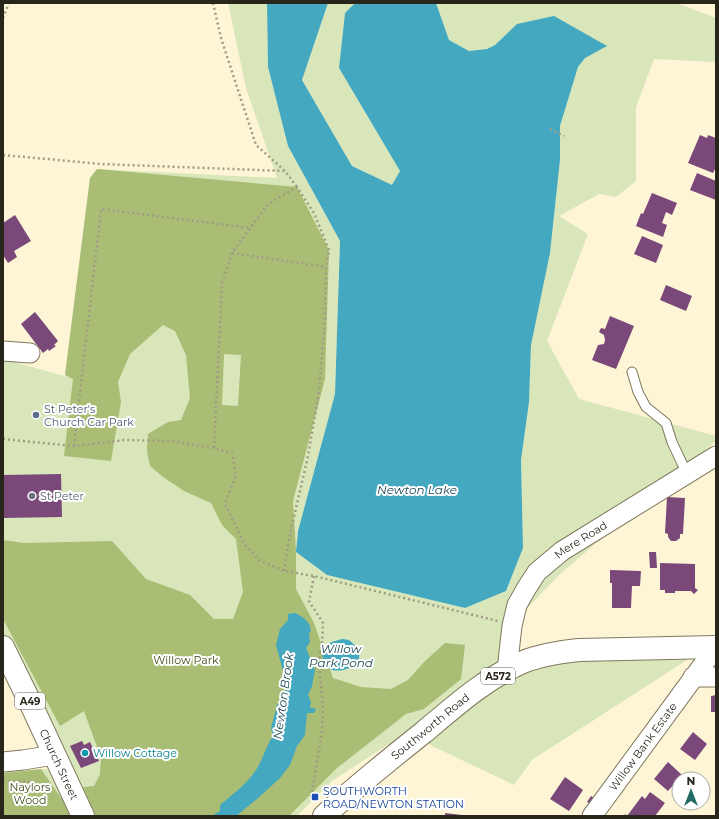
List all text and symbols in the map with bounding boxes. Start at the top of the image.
place label: St Peter's Church Car Park [44,402,134,429]
marker: St Peter's Church Car Park [31,410,41,420]
water label: Newton Lake [377,482,457,497]
place label: St Peter [40,489,84,503]
marker: St Peter [27,491,37,501]
street label: Mere Road [551,518,610,562]
water label: Willow Park Pond [309,641,374,670]
water label: Newton Brook [270,651,297,740]
park label: Willow Park [153,653,219,667]
road number: A572 [481,668,515,684]
street label: Southworth Road [388,690,472,763]
road number: A49 [15,693,45,709]
street label: Willow Bank Estate [606,699,680,794]
street label: Church Street [36,727,82,803]
place label: Willow Cottage [93,746,177,760]
marker: Willow Cottage [80,748,90,758]
north arrow [671,771,711,811]
text: N [687,774,695,788]
park label: Naylors Wood [10,780,51,807]
place label: SOUTHWORTH ROAD/NEWTON STATION [323,784,464,811]
marker: SOUTHWORTH ROAD/NEWTON STATION [310,792,320,802]

